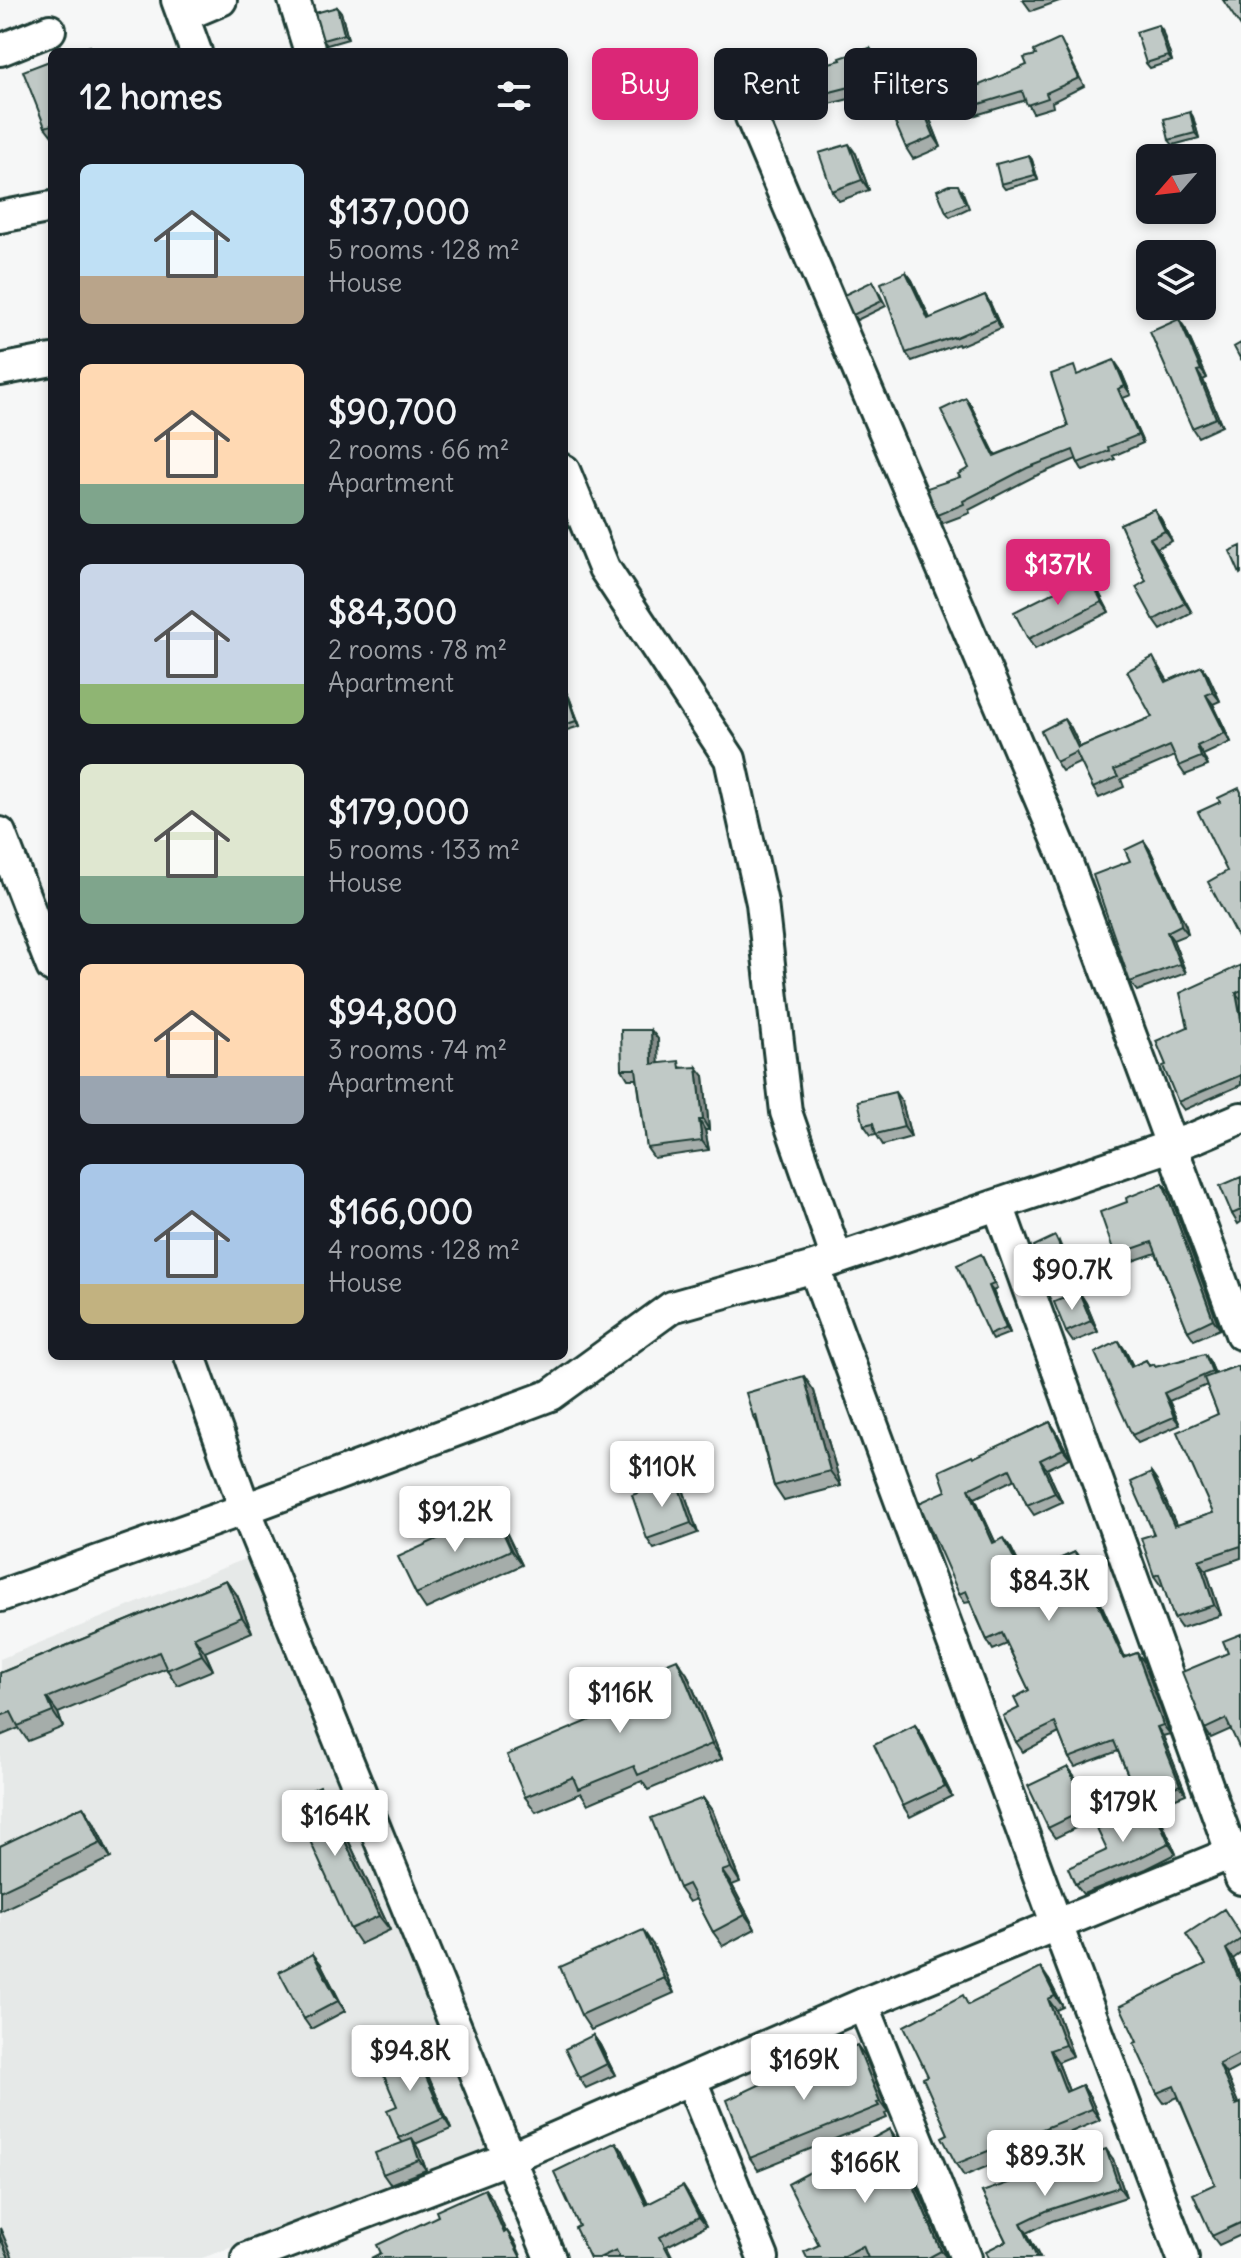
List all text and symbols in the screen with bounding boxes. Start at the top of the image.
chip: Buy [592,48,698,120]
chip: Rent [714,48,828,120]
chip: Filters [844,48,977,120]
icon: filters [492,74,536,118]
text: 12 homes [80,75,223,118]
north arrow [1136,144,1216,224]
map controls [1136,144,1216,320]
text: $137,000 [328,190,470,233]
icon: home [144,196,240,292]
text: 5 rooms · 128 m² [328,233,520,266]
button: layers [1136,240,1216,320]
text: House [328,266,402,299]
text: $90,700 [328,390,457,433]
icon: home [144,396,240,492]
text: 2 rooms · 66 m² [328,433,510,466]
text: Apartment [328,466,454,499]
pin: $137K [1002,539,1114,607]
text: $137K [1024,548,1092,581]
text: $84,300 [328,590,457,633]
icon: home [144,596,240,692]
text: 2 rooms · 78 m² [328,633,507,666]
text: Apartment [328,666,454,699]
text: $179,000 [328,790,470,833]
icon: home [144,796,240,892]
text: 5 rooms · 133 m² [328,833,520,866]
text: House [328,866,402,899]
text: $94,800 [328,990,458,1033]
icon: home [144,996,240,1092]
text: 3 rooms · 74 m² [328,1033,507,1066]
text: Apartment [328,1066,454,1099]
text: $166,000 [328,1190,473,1233]
icon: home [144,1196,240,1292]
text: 4 rooms · 128 m² [328,1233,520,1266]
pin: $90.7K [1007,1244,1137,1312]
text: $90.7K [1032,1253,1112,1286]
text: House [328,1266,402,1299]
pin: $110K [606,1441,718,1509]
text: $110K [628,1450,696,1483]
pin: $91.2K [390,1486,520,1554]
text: $91.2K [417,1495,493,1528]
pin: $84.3K [984,1555,1114,1623]
text: $84.3K [1009,1564,1089,1597]
pin: $116K [564,1667,676,1735]
text: $116K [587,1676,653,1709]
pin: $179K [1067,1776,1179,1844]
text: $179K [1089,1785,1157,1818]
pin: $164K [279,1790,391,1858]
text: $164K [300,1799,370,1832]
pin: $94.8K [345,2025,475,2093]
text: $94.8K [370,2034,450,2067]
pin: $169K [748,2034,860,2102]
text: $169K [769,2043,839,2076]
pin: $89.3K [980,2130,1110,2198]
pin: $166K [809,2137,921,2205]
text: $89.3K [1005,2139,1085,2172]
text: $166K [830,2146,900,2179]

